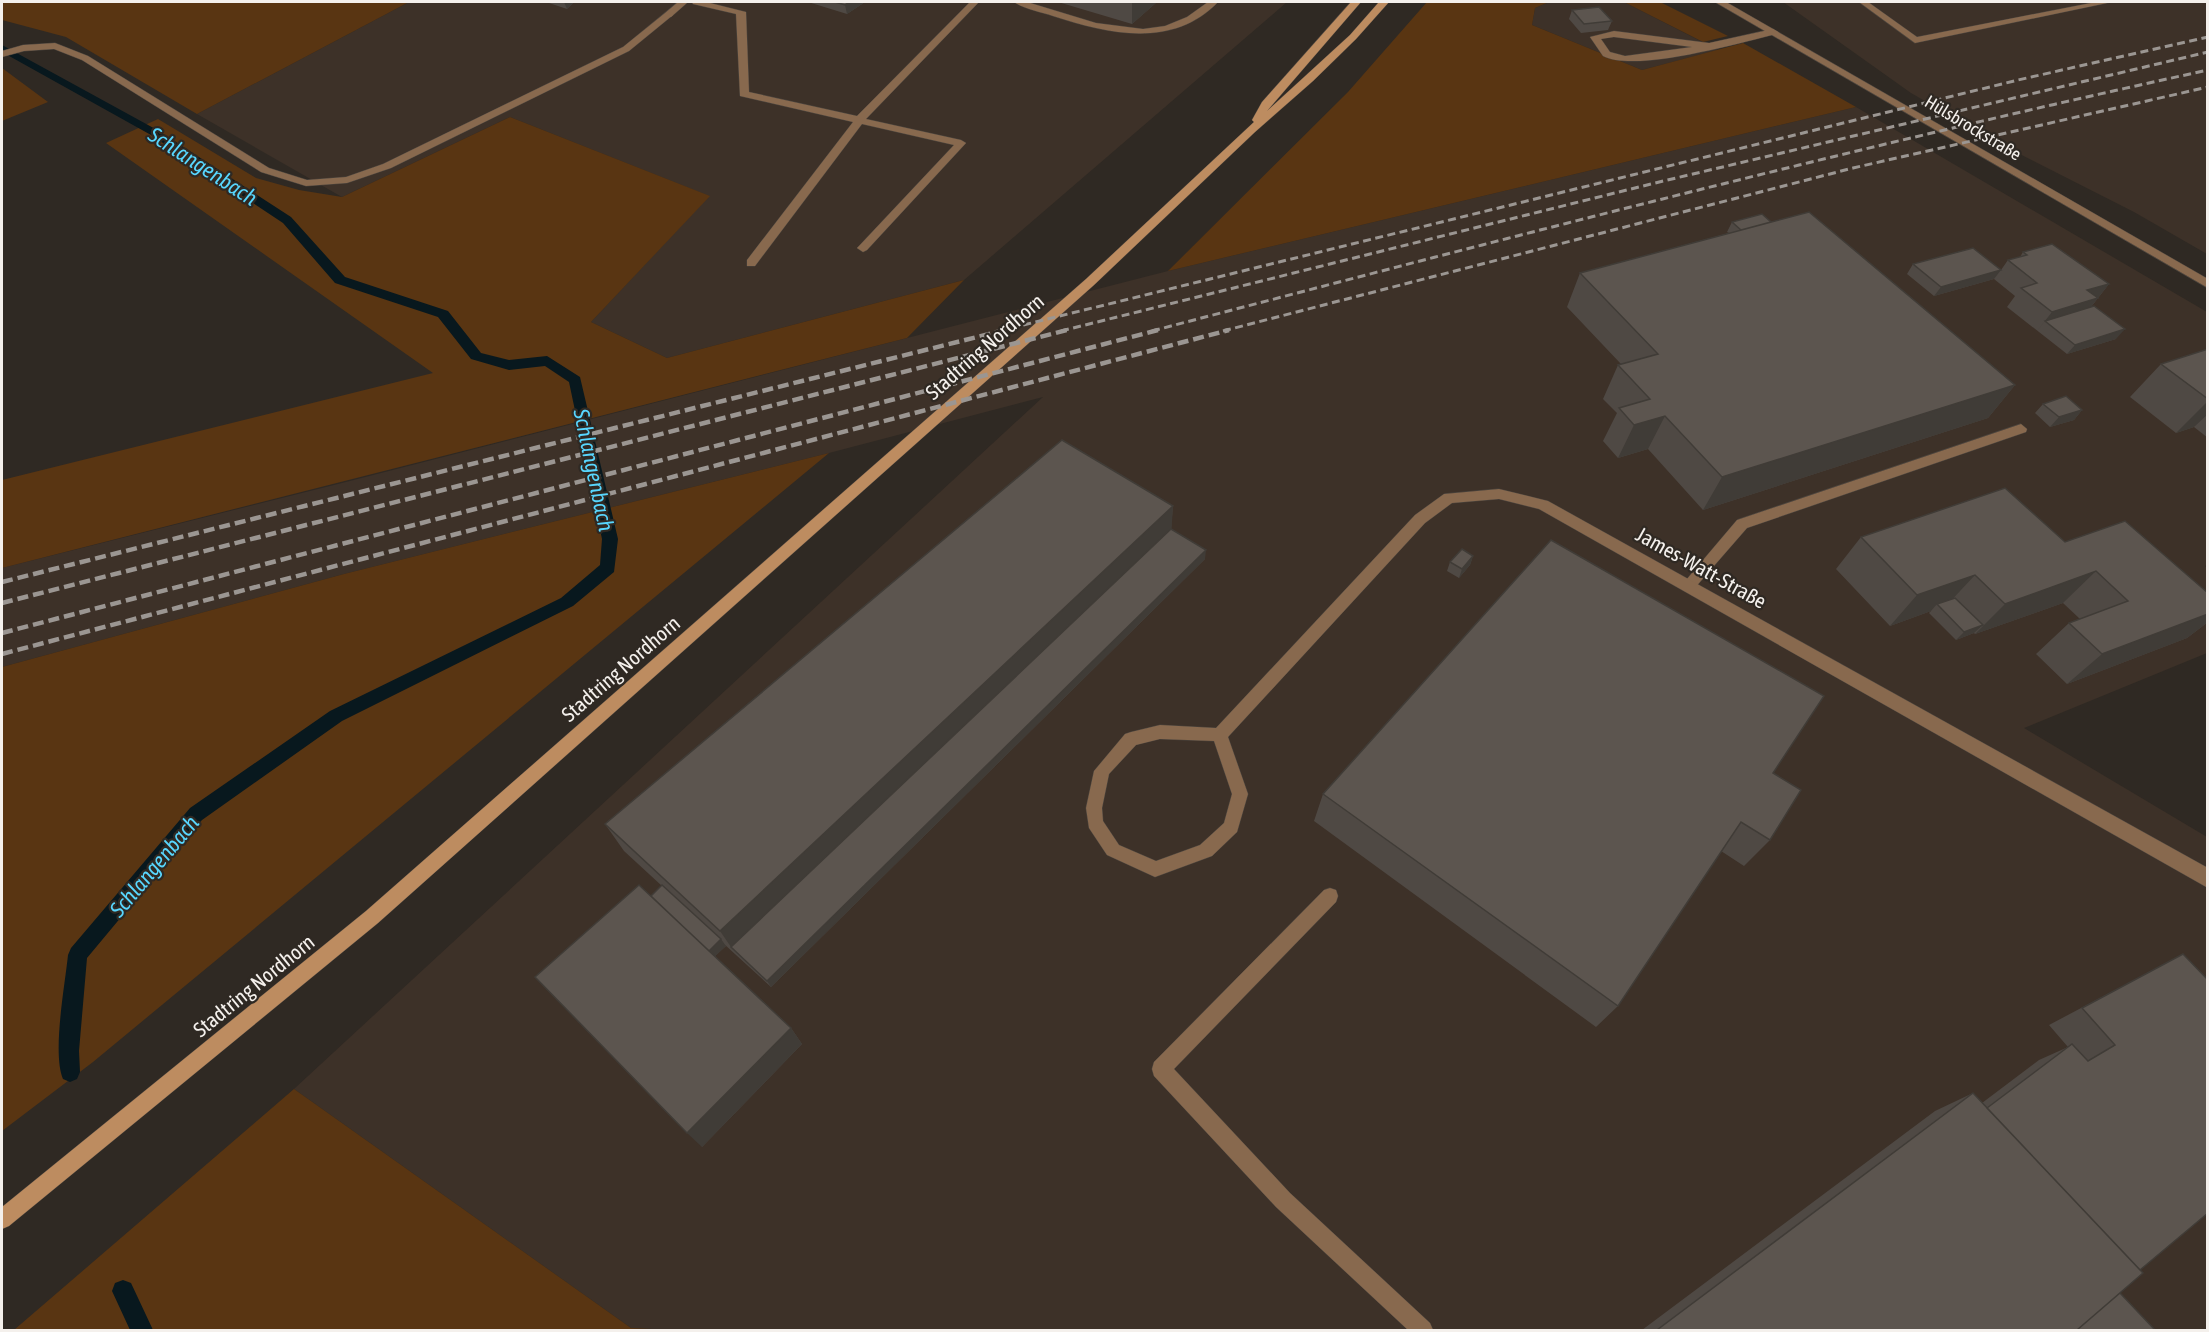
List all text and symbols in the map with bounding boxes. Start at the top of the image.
street label: Hülsbrockstraße [1921,91,2025,165]
water label: Schlangenbach [143,121,263,211]
street label: Stadtring Nordhorn [920,288,1048,404]
water label: Schlangenbach [568,405,620,534]
street label: James-Watt-Straße [1632,521,1771,613]
street label: Stadtring Nordhorn [556,610,684,726]
water label: Schlangenbach [103,810,204,923]
street label: Stadtring Nordhorn [188,929,319,1041]

